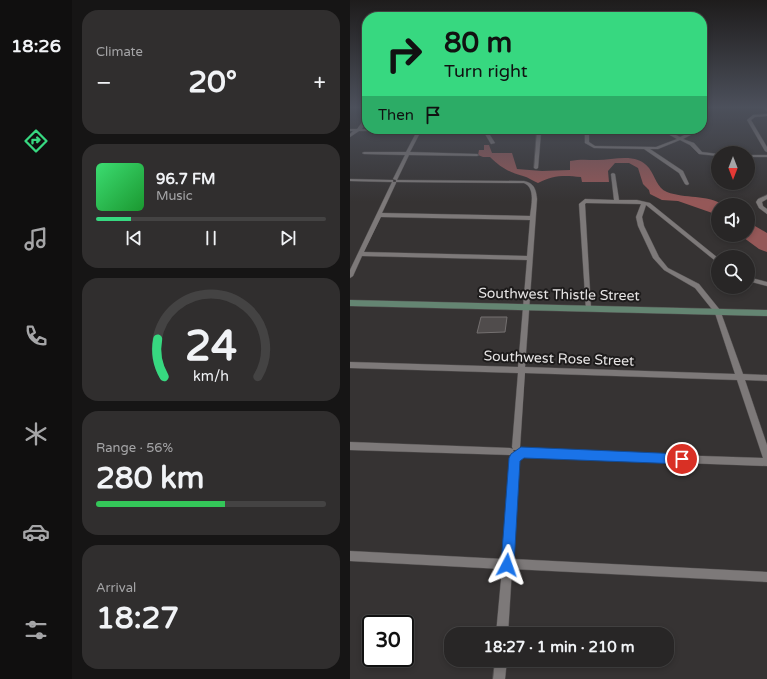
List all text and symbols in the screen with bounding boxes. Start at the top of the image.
text: 80 m [444,26,512,60]
icon: right [378,28,430,80]
text: 18:26 [11,35,61,57]
text: Climate [96,44,143,60]
text: Turn right [444,60,528,82]
text: 20° [188,64,237,101]
text: − [96,70,112,96]
text: + [314,70,326,96]
icon: arrive [422,104,444,126]
text: Then [378,106,414,124]
icon: directions [22,127,50,155]
north arrow [711,146,755,190]
map controls [711,146,755,294]
text: 96.7 FM [156,170,216,188]
text: Music [156,188,193,204]
button: sound [711,198,755,242]
icon: music [22,225,50,253]
icon: previous [123,227,145,249]
icon: pause [200,227,222,249]
icon: next [277,227,299,249]
button: search [711,250,755,294]
street label: Southwest Thistle Street [478,285,641,304]
icon: phone [22,322,50,350]
text: 24 [185,322,237,372]
street label: Southwest Rose Street [483,347,635,370]
text: km/h [193,368,229,385]
icon: climate [22,420,50,448]
text: Range · 56% [96,440,173,456]
pin [665,442,699,476]
icon: arrive [671,448,693,470]
text: 280 km [96,460,204,497]
icon: car [22,518,50,546]
position arrow [486,544,528,586]
text: Arrival [96,580,136,596]
text: 18:27 [96,600,179,637]
speed limit sign: 30 [362,615,414,667]
icon: filters [22,616,50,644]
text: 18:27 · 1 min · 210 m [484,638,634,656]

